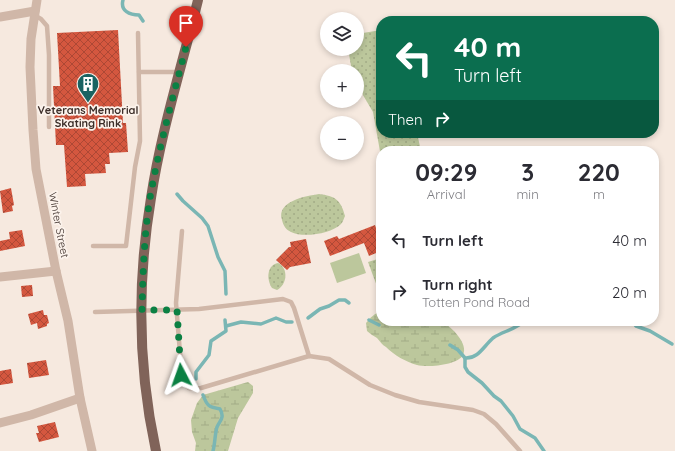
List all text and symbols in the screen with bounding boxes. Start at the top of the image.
pin [169,6,203,47]
icon: arrive [175,12,197,34]
map controls [320,12,364,160]
button: layers [320,12,364,56]
text: 40 m [454,29,521,64]
icon: left [388,32,440,84]
button: + [320,64,364,108]
text: Turn left [454,64,522,87]
building icon: Veterans Memorial Skating Rink [75,71,101,104]
place label: Veterans Memorial Skating Rink [38,103,138,130]
icon: right [431,108,453,130]
text: Then [388,110,423,129]
button: − [320,116,364,160]
text: 09:29 [415,157,477,187]
text: 3 [521,157,534,187]
text: 220 [578,157,620,187]
text: Arrival [427,186,466,202]
text: min [517,186,539,202]
text: m [593,186,605,202]
street label: Winter Street [46,191,72,259]
icon: left [388,229,410,251]
text: Turn left [422,231,484,250]
text: 40 m [612,231,647,250]
text: Turn right [422,275,493,294]
icon: right [388,281,410,303]
text: 20 m [612,283,647,302]
text: Totten Pond Road [422,294,530,310]
position arrow [160,354,202,396]

